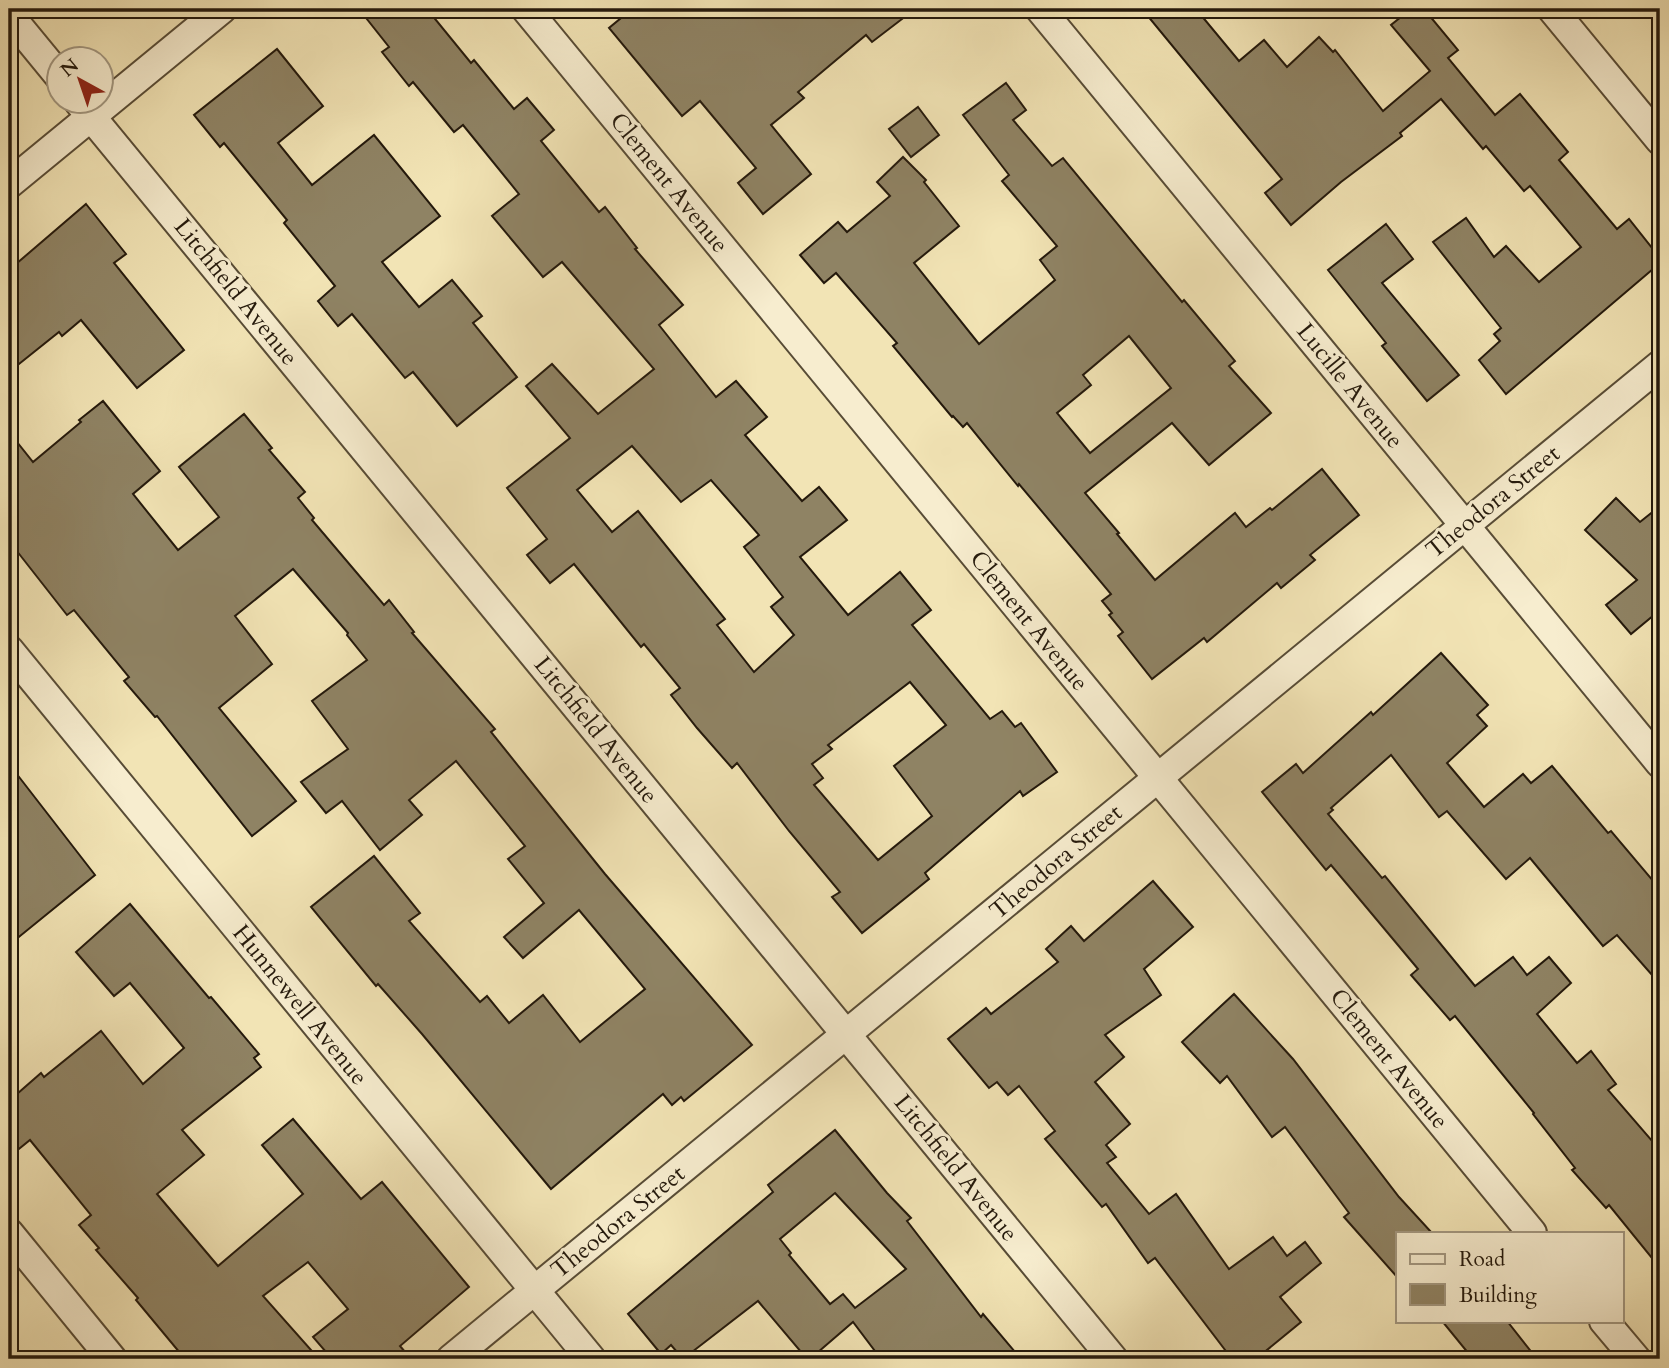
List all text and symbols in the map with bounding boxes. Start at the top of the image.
north arrow [46,46,116,116]
text: N [55,52,85,83]
street label: Clement Avenue [602,106,736,260]
street label: Litchfield Avenue [166,211,306,373]
street label: Lucille Avenue [1289,316,1411,456]
street label: Theodora Street [1419,437,1567,566]
street label: Clement Avenue [962,544,1096,698]
street label: Litchfield Avenue [526,649,666,811]
street label: Theodora Street [983,796,1130,927]
street label: Hunnewell Avenue [225,918,375,1092]
street label: Clement Avenue [1322,982,1456,1136]
street label: Litchfield Avenue [886,1087,1026,1249]
street label: Theodora Street [544,1157,692,1286]
legend [1396,1232,1624,1322]
text: Road [1459,1245,1505,1274]
text: Building [1459,1281,1537,1310]

